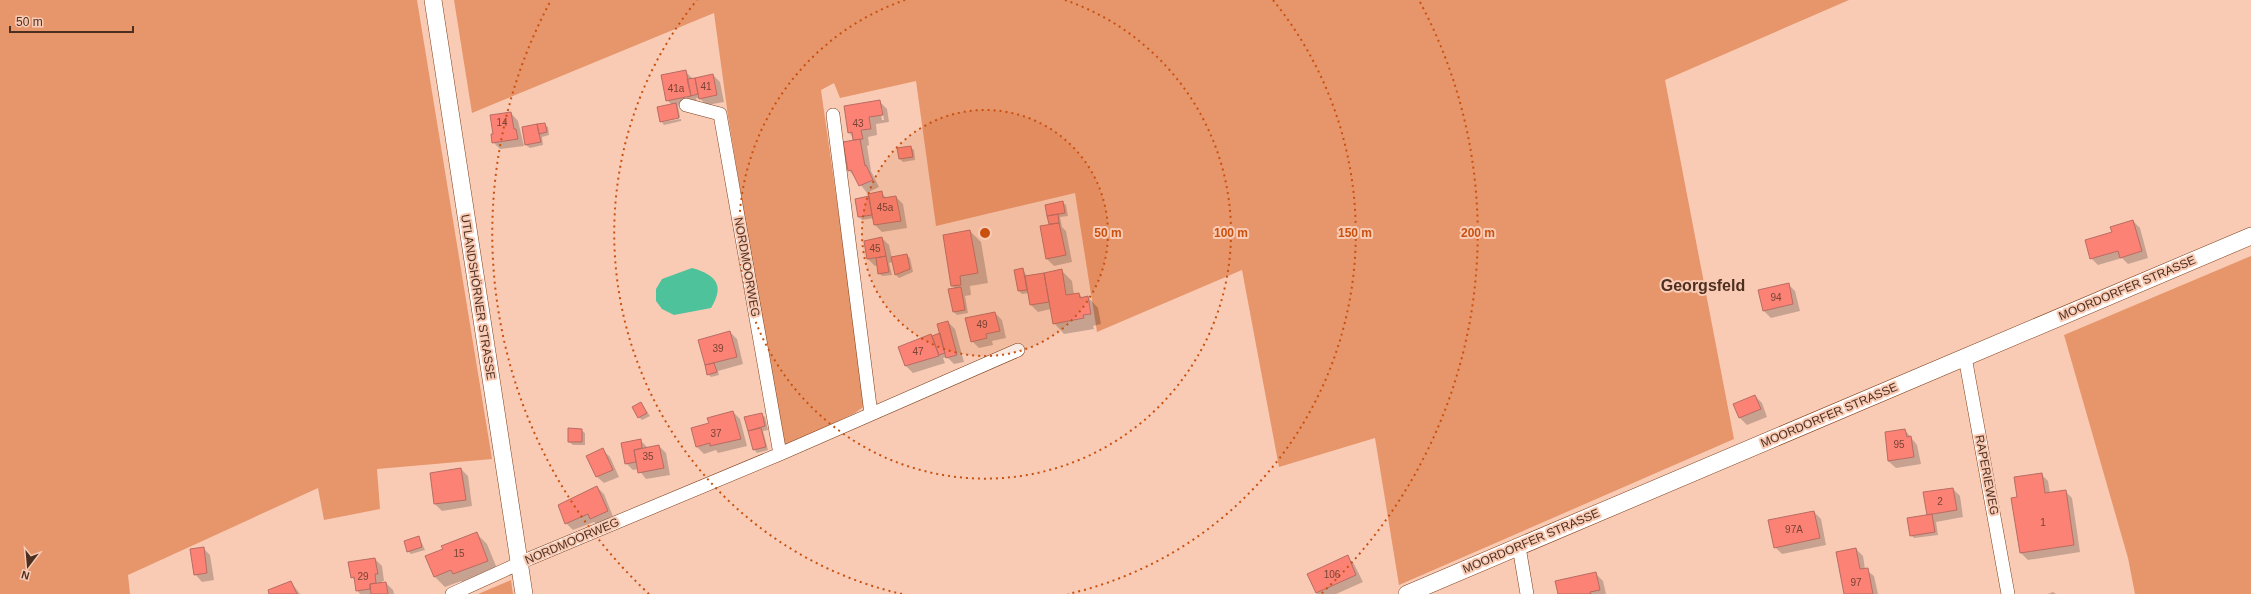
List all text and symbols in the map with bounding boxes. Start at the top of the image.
scale bar [10,8,133,34]
text: 50 m [16,15,43,29]
house number: 41 [700,81,712,92]
house number: 41a [668,83,685,94]
house number: 14 [496,117,508,128]
house number: 43 [852,118,864,129]
house number: 45a [877,202,894,213]
street label: UTLANDSHÖRNER STRASSE [458,213,498,381]
street label: NORDMOORWEG [731,216,763,318]
centre of rings [978,226,992,240]
text: 50 m [1094,226,1122,240]
text: 100 m [1214,226,1248,240]
text: 150 m [1338,226,1372,240]
text: 200 m [1461,226,1495,240]
house number: 45 [869,243,881,254]
street label: MOORDORFER STRASSE [2056,253,2198,323]
district label: Georgsfeld [1661,277,1745,294]
house number: 94 [1770,292,1782,303]
house number: 49 [976,319,988,330]
house number: 39 [712,343,724,354]
house number: 47 [912,346,924,357]
street label: MOORDORFER STRASSE [1758,380,1900,450]
house number: 37 [710,428,722,439]
street label: RAPERIEWEG [1972,434,2002,516]
house number: 95 [1893,439,1905,450]
house number: 35 [642,451,654,462]
house number: 2 [1937,496,1943,507]
street label: MOORDORFER STRASSE [1460,506,1602,576]
street label: NORDMOORWEG [523,515,621,567]
house number: 1 [2040,517,2046,528]
house number: 97A [1785,524,1803,535]
north arrow [8,546,48,586]
house number: 15 [453,548,465,559]
text: N [20,569,31,582]
house number: 106 [1324,569,1341,580]
house number: 29 [357,571,369,582]
house number: 97 [1850,577,1862,588]

